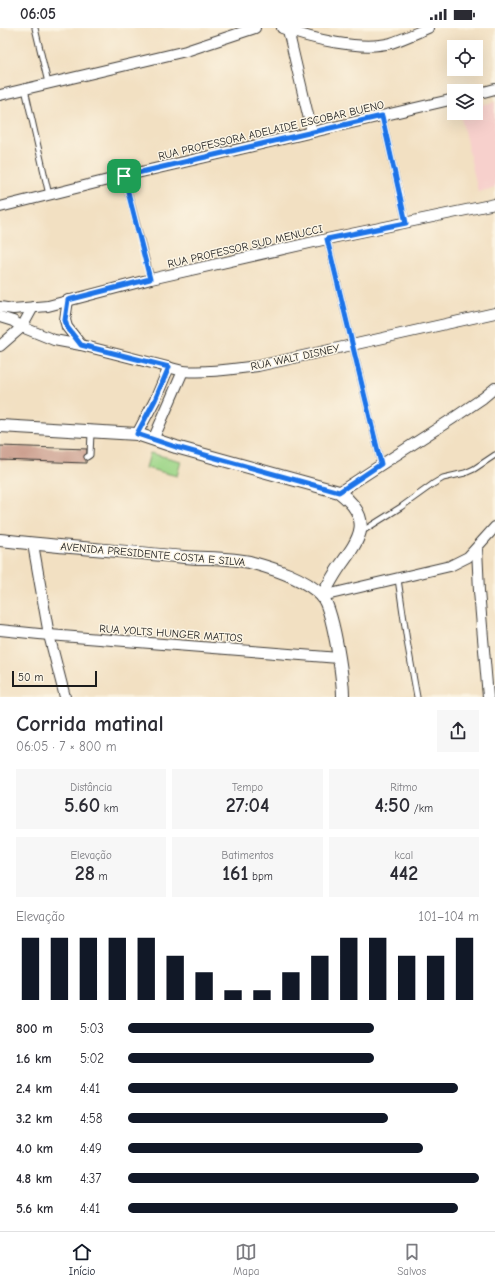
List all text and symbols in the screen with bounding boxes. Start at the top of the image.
text: 06:05 [20,5,56,23]
map controls [447,40,483,120]
button: locate [447,40,483,76]
button: layers [447,84,483,120]
street label: RUA PROFESSORA ADELAIDE ESCOBAR BUENO [157,98,385,163]
pin [107,159,141,193]
icon: arrive [113,165,135,187]
street label: RUA PROFESSOR SUD MENUCCI [166,222,324,271]
street label: RUA WALT DISNEY [249,342,341,373]
street label: AVENIDA PRESIDENTE COSTA E SILVA [60,540,246,569]
street label: RUA YOLTS HUNGER MATTOS [99,622,243,645]
scale bar [12,669,97,688]
text: 50 m [18,671,43,684]
button: share [437,710,479,752]
text: Corrida matinal [16,711,164,737]
text: 06:05 · 7 × 800 m [16,739,117,754]
text: Distância [70,781,112,794]
text: Tempo [232,781,263,794]
text: Ritmo [390,781,417,794]
text: 5.60 [64,794,100,817]
text: 27:04 [226,794,269,817]
text: 4:50 [375,794,410,817]
text: km [100,802,118,815]
text: /km [410,802,433,815]
text: Elevação [70,849,112,862]
text: Batimentos [222,849,273,862]
text: kcal [395,849,413,862]
text: 28 [75,862,95,885]
text: 161 [222,862,248,885]
text: 442 [389,862,418,885]
text: m [95,870,108,883]
text: bpm [248,870,273,883]
text: Elevação [16,909,65,924]
text: 101–104 m [419,909,479,924]
text: 800 m [16,1021,53,1036]
text: 5:03 [80,1021,104,1036]
text: 1.6 km [16,1051,52,1066]
text: 5:02 [80,1051,104,1066]
text: 2.4 km [16,1081,52,1096]
text: 4:41 [80,1081,100,1096]
text: 3.2 km [16,1111,53,1126]
text: 4:58 [80,1111,102,1126]
text: 4.0 km [16,1141,53,1156]
text: 4:49 [80,1141,102,1156]
text: 4.8 km [16,1171,52,1186]
text: 4:37 [80,1171,101,1186]
text: 5.6 km [16,1201,53,1216]
text: 4:41 [80,1201,100,1216]
tab: Início [69,1241,95,1278]
tab: Mapa [233,1241,260,1278]
tab: Salvos [397,1241,426,1278]

